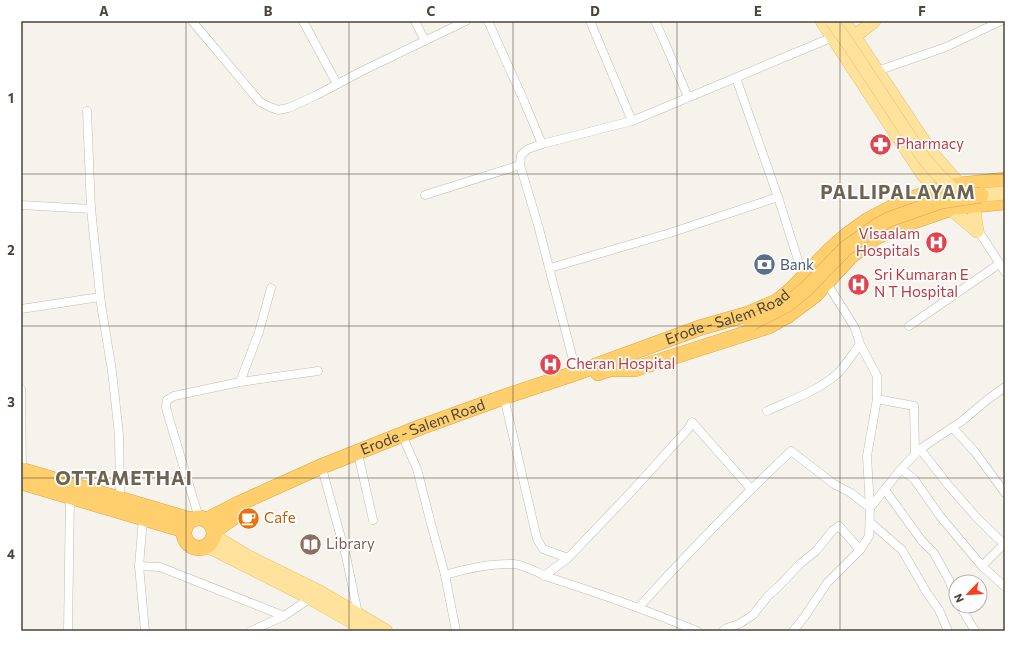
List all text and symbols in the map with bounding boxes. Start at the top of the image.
text: A [99,3,109,19]
text: B [264,3,273,19]
text: C [427,3,436,19]
text: D [590,3,600,19]
text: E [754,3,762,19]
text: F [918,3,926,19]
text: 1 [8,90,14,106]
pharmacy icon: Pharmacy [867,131,893,157]
place label: Pharmacy [896,134,964,152]
district label: PALLIPALAYAM [820,180,976,203]
place label: Visaalam Hospitals [856,224,920,259]
hospital icon: Visaalam Hospitals [923,230,949,256]
text: 2 [7,242,15,258]
bank icon: Bank [752,252,778,278]
place label: Bank [780,255,814,273]
place label: Sri Kumaran E N T Hospital [874,265,969,300]
hospital icon: Sri Kumaran E N T Hospital [845,271,871,297]
street label: Erode - Salem Road [662,285,793,348]
hospital icon: Cheran Hospital [538,351,564,377]
place label: Cheran Hospital [566,354,675,372]
text: 3 [7,394,15,410]
street label: Erode - Salem Road [357,395,487,458]
district label: OTTAMETHAI [55,466,193,489]
cafe icon: Cafe [235,505,261,531]
place label: Cafe [264,508,296,526]
library icon: Library [297,531,323,557]
place label: Library [326,534,375,552]
text: 4 [7,546,15,562]
north arrow [948,574,988,614]
text: N [951,592,966,605]

